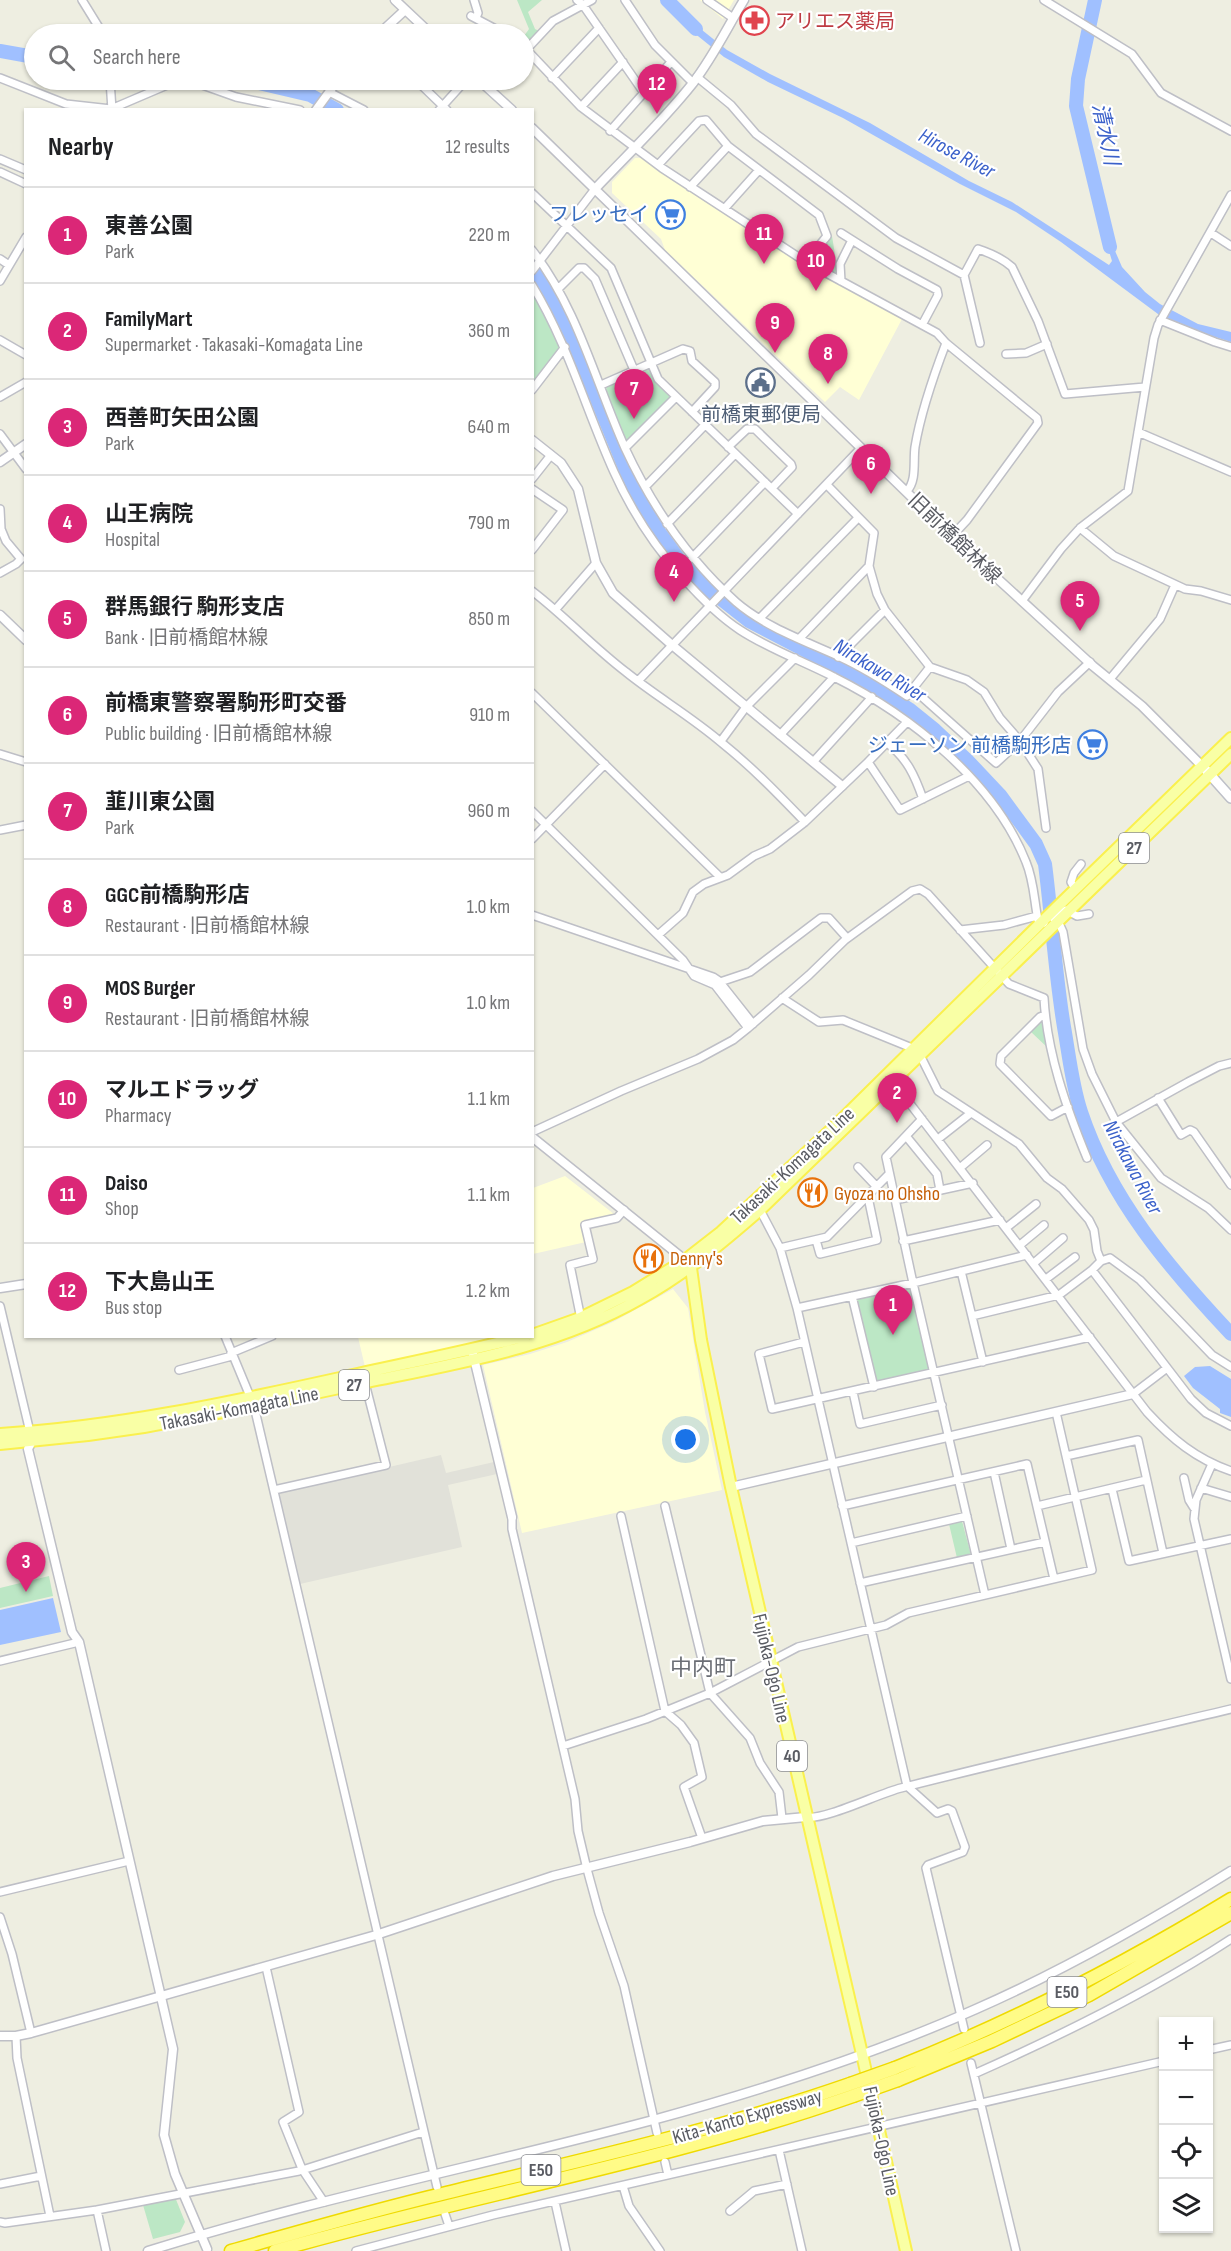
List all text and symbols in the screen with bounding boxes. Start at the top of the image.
pharmacy icon: アリエス薬局 [738,5,770,37]
place label: アリエス薬局 [775,10,895,34]
search box [24,24,534,90]
icon: search [45,41,78,74]
text: Search here [93,44,180,71]
pin: 12 [638,64,676,114]
water label: 清水川 [1087,101,1125,169]
water label: Hirose River [915,123,1000,184]
text: Nearby [48,132,114,163]
text: 12 results [446,135,510,159]
supermarket icon: フレッセイ [654,198,686,230]
place label: フレッセイ [549,203,649,227]
text: 東善公園 [105,213,193,240]
pin: 11 [744,214,783,264]
text: 1 [64,223,71,247]
text: 220 m [469,223,510,247]
text: Park [105,240,134,264]
pin: 10 [796,242,836,291]
pin: 9 [756,304,794,353]
text: FamilyMart [105,306,192,333]
text: 2 [63,319,72,343]
text: 360 m [468,319,510,343]
text: Supermarket · Takasaki-Komagata Line [105,333,363,357]
pin: 8 [808,334,848,384]
public building icon: 前橋東郵便局 [745,367,777,399]
pin: 7 [614,370,654,419]
place label: 前橋東郵便局 [701,403,821,427]
text: 西善町矢田公園 [105,405,259,432]
text: 3 [63,415,72,439]
text: 640 m [468,415,510,439]
text: Park [105,432,134,456]
pin: 6 [852,444,890,494]
street label: 旧前橋館林線 [903,488,1006,589]
text: 山王病院 [105,501,193,528]
text: 4 [63,511,72,535]
text: 790 m [468,511,510,535]
text: Hospital [105,528,160,552]
pin: 4 [654,552,694,602]
pin: 5 [1060,582,1100,631]
text: 群馬銀行 駒形支店 [105,594,284,621]
text: 5 [63,607,72,631]
text: 850 m [468,607,510,631]
text: Bank · 旧前橋館林線 [105,626,268,650]
water label: Nirakawa River [829,633,931,708]
text: 前橋東警察署駒形町交番 [105,690,347,717]
text: 6 [63,703,72,727]
text: 910 m [469,703,510,727]
text: Public building · 旧前橋館林線 [105,722,332,746]
supermarket icon: ジェーソン 前橋駒形店 [1076,729,1108,761]
place label: ジェーソン 前橋駒形店 [868,734,1071,758]
text: 韮川東公園 [105,789,215,816]
text: 7 [63,799,72,823]
text: 960 m [467,799,510,823]
text: Park [105,816,134,840]
road number: 27 [1119,833,1149,863]
text: GGC前橋駒形店 [105,882,249,909]
text: 8 [63,895,72,919]
text: 1.0 km [467,895,510,919]
text: Restaurant · 旧前橋館林線 [105,914,310,938]
text: MOS Burger [105,975,195,1002]
text: 9 [63,991,72,1015]
text: 1.0 km [467,991,510,1015]
text: Restaurant · 旧前橋館林線 [105,1007,310,1031]
pin: 2 [878,1074,916,1123]
text: マルエドラッグ [105,1077,259,1104]
text: 10 [59,1087,76,1111]
text: 1.1 km [468,1087,510,1111]
street label: Takasaki-Komagata Line [726,1102,860,1229]
text: Pharmacy [105,1104,172,1128]
water label: Nirakawa River [1097,1116,1168,1220]
text: Daiso [105,1170,148,1197]
restaurant icon: Gyoza no Ohsho [797,1177,829,1209]
place label: Gyoza no Ohsho [834,1182,940,1206]
text: 11 [60,1183,75,1207]
text: 1.1 km [468,1183,510,1207]
text: Shop [105,1197,139,1221]
restaurant icon: Denny's [633,1242,665,1274]
place label: Denny's [670,1247,723,1271]
text: 下大島山王 [105,1269,215,1296]
text: 12 [59,1279,76,1303]
text: 1.2 km [466,1279,510,1303]
pin: 1 [874,1286,912,1335]
text: Bus stop [105,1296,162,1320]
road number: 27 [339,1370,369,1400]
street label: Takasaki-Komagata Line [158,1382,320,1436]
your location [671,1425,700,1454]
pin: 3 [6,1542,46,1592]
street label: Fujioka-Ogo Line [747,1611,795,1725]
district label: 中内町 [670,1655,736,1682]
road number: 40 [777,1741,807,1771]
road number: E50 [1048,1977,1086,2007]
map controls [1159,2017,1213,2233]
button: + [1159,2017,1213,2071]
button: − [1159,2071,1213,2125]
street label: Kita-Kanto Expressway [670,2084,825,2150]
street label: Fujioka-Ogo Line [858,2084,904,2198]
button: locate [1159,2125,1213,2179]
road number: E50 [522,2155,560,2185]
button: layers [1159,2179,1213,2233]

